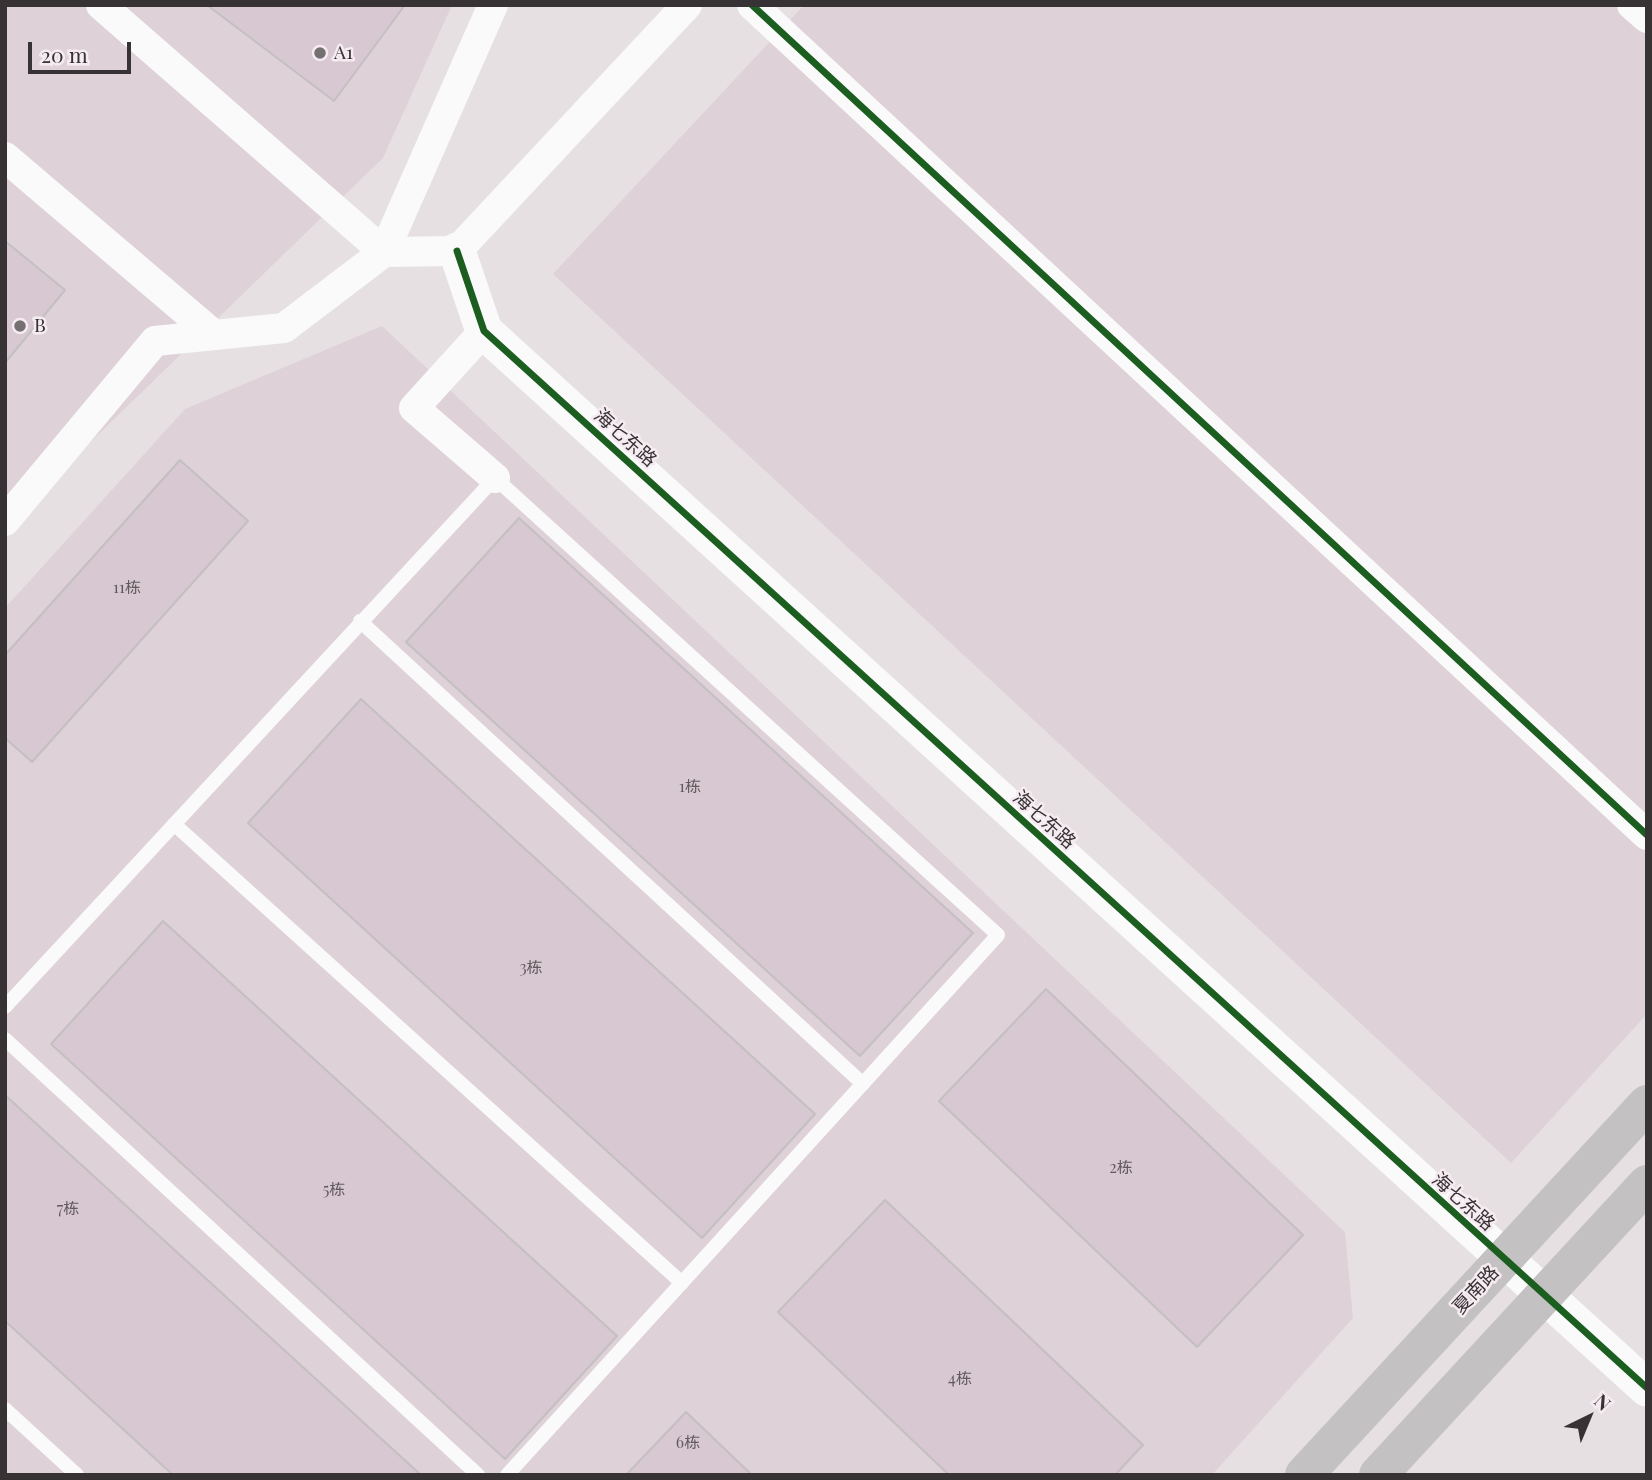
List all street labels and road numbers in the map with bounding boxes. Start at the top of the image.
street label: 海七东路 [589,404,661,472]
street label: 海七东路 [1008,786,1080,854]
street label: 海七东路 [1427,1168,1499,1236]
street label: 夏南路 [1448,1261,1504,1319]

